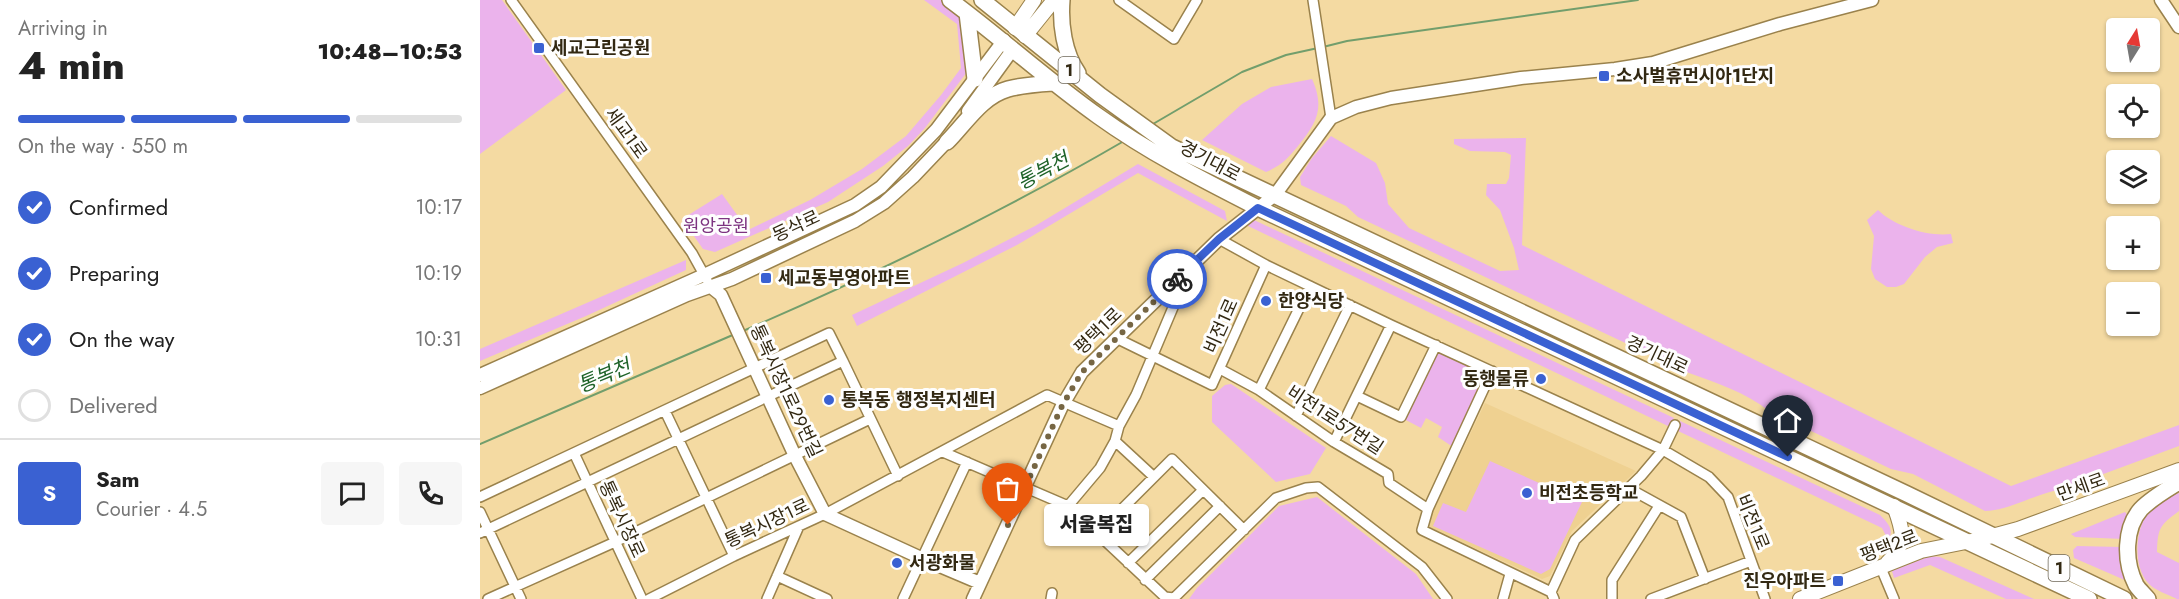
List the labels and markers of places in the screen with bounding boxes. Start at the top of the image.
place label: 세교근린공원 [551,35,650,61]
marker: 세교근린공원 [532,41,546,55]
place label: 소사벌휴먼시아1단지 [1616,63,1774,89]
marker: 소사벌휴먼시아1단지 [1597,69,1611,83]
place label: 세교동부영아파트 [778,265,910,291]
marker: 세교동부영아파트 [759,271,773,285]
place label: 한양식당 [1278,288,1344,314]
marker: 한양식당 [1259,294,1273,308]
place label: 동행물류 [1463,366,1529,392]
marker: 동행물류 [1534,372,1548,386]
place label: 통복동 행정복지센터 [841,387,995,413]
marker: 통복동 행정복지센터 [822,393,836,407]
pin [1762,395,1813,457]
pin [982,463,1033,525]
place label: 비전초등학교 [1539,480,1638,506]
marker: 비전초등학교 [1520,486,1534,500]
callout: 서울복집 [1044,504,1149,546]
place label: 서광화물 [909,550,975,576]
marker: 서광화물 [890,556,904,570]
place label: 진우아파트 [1743,568,1826,594]
marker: 진우아파트 [1831,574,1845,588]

